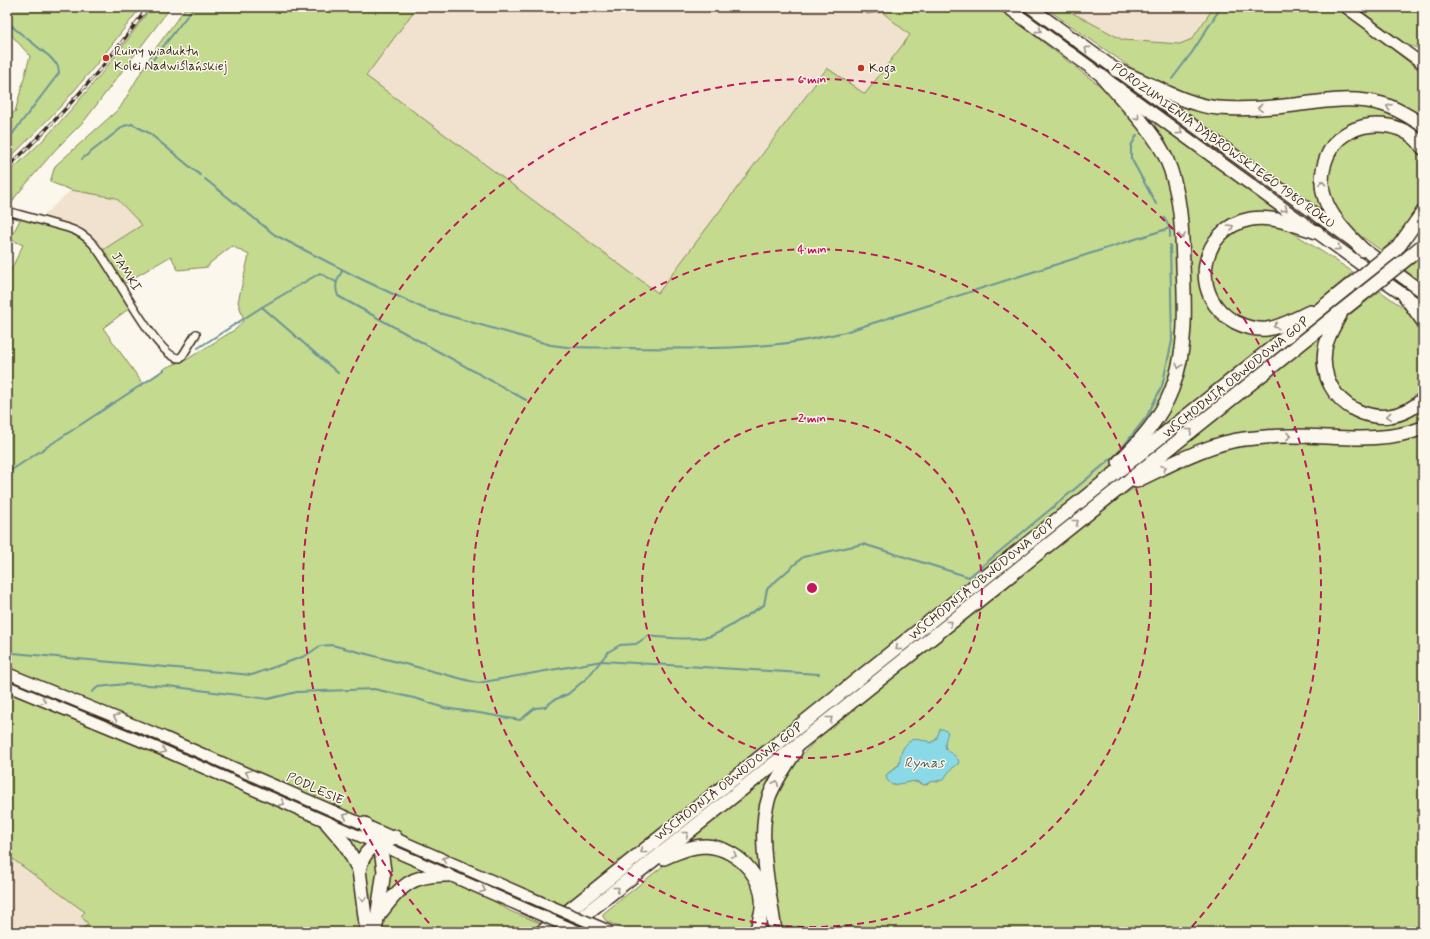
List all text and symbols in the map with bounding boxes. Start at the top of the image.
one-way arrow [1034,25,1041,32]
place label: Ruiny wiaduktu Kolei Nadwiślańskiej [114,43,227,75]
one-way arrow [1084,46,1091,54]
marker: Ruiny wiaduktu Kolei Nadwiślańskiej [101,53,111,63]
street label: POROZUMIENIA DĄBROWSKIEGO 1980 ROKU [1108,59,1338,233]
place label: Koga [869,60,896,79]
marker: Koga [856,63,866,73]
text: 6 min [798,72,826,88]
one-way arrow [1385,103,1392,111]
one-way arrow [1257,104,1263,113]
one-way arrow [1133,113,1140,120]
one-way arrow [1176,128,1183,135]
one-way arrow [1318,179,1326,185]
one-way arrow [1281,204,1288,211]
one-way arrow [1227,225,1234,232]
one-way arrow [1178,233,1186,239]
text: 4 min [797,242,827,258]
one-way arrow [1334,243,1341,250]
street label: JAMKI [107,249,145,295]
street label: WSCHODNIA OBWODOWA GOP [1159,313,1313,442]
one-way arrow [1272,321,1279,330]
one-way arrow [1175,362,1184,369]
text: 2 min [798,411,826,427]
one-way arrow [1386,411,1392,420]
one-way arrow [1186,429,1193,436]
one-way arrow [1286,432,1292,440]
one-way arrow [1160,465,1167,473]
street label: WSCHODNIA OBWODOWA GOP [905,515,1059,644]
one-way arrow [1072,520,1079,527]
centre of rings [805,581,819,595]
one-way arrow [945,621,952,628]
one-way arrow [895,643,903,650]
one-way arrow [40,696,47,704]
one-way arrow [112,713,119,721]
one-way arrow [826,716,833,723]
street label: WSCHODNIA OBWODOWA GOP [651,719,807,845]
one-way arrow [160,746,167,754]
water label: Rynas [904,754,946,772]
street label: PODLESIE [284,769,347,809]
one-way arrow [245,770,253,778]
one-way arrow [771,779,779,787]
one-way arrow [278,798,286,806]
one-way arrow [343,813,350,821]
one-way arrow [681,832,688,839]
one-way arrow [641,846,648,853]
one-way arrow [730,851,737,858]
one-way arrow [441,856,449,864]
one-way arrow [479,885,487,893]
one-way arrow [612,887,620,894]
one-way arrow [358,895,367,902]

